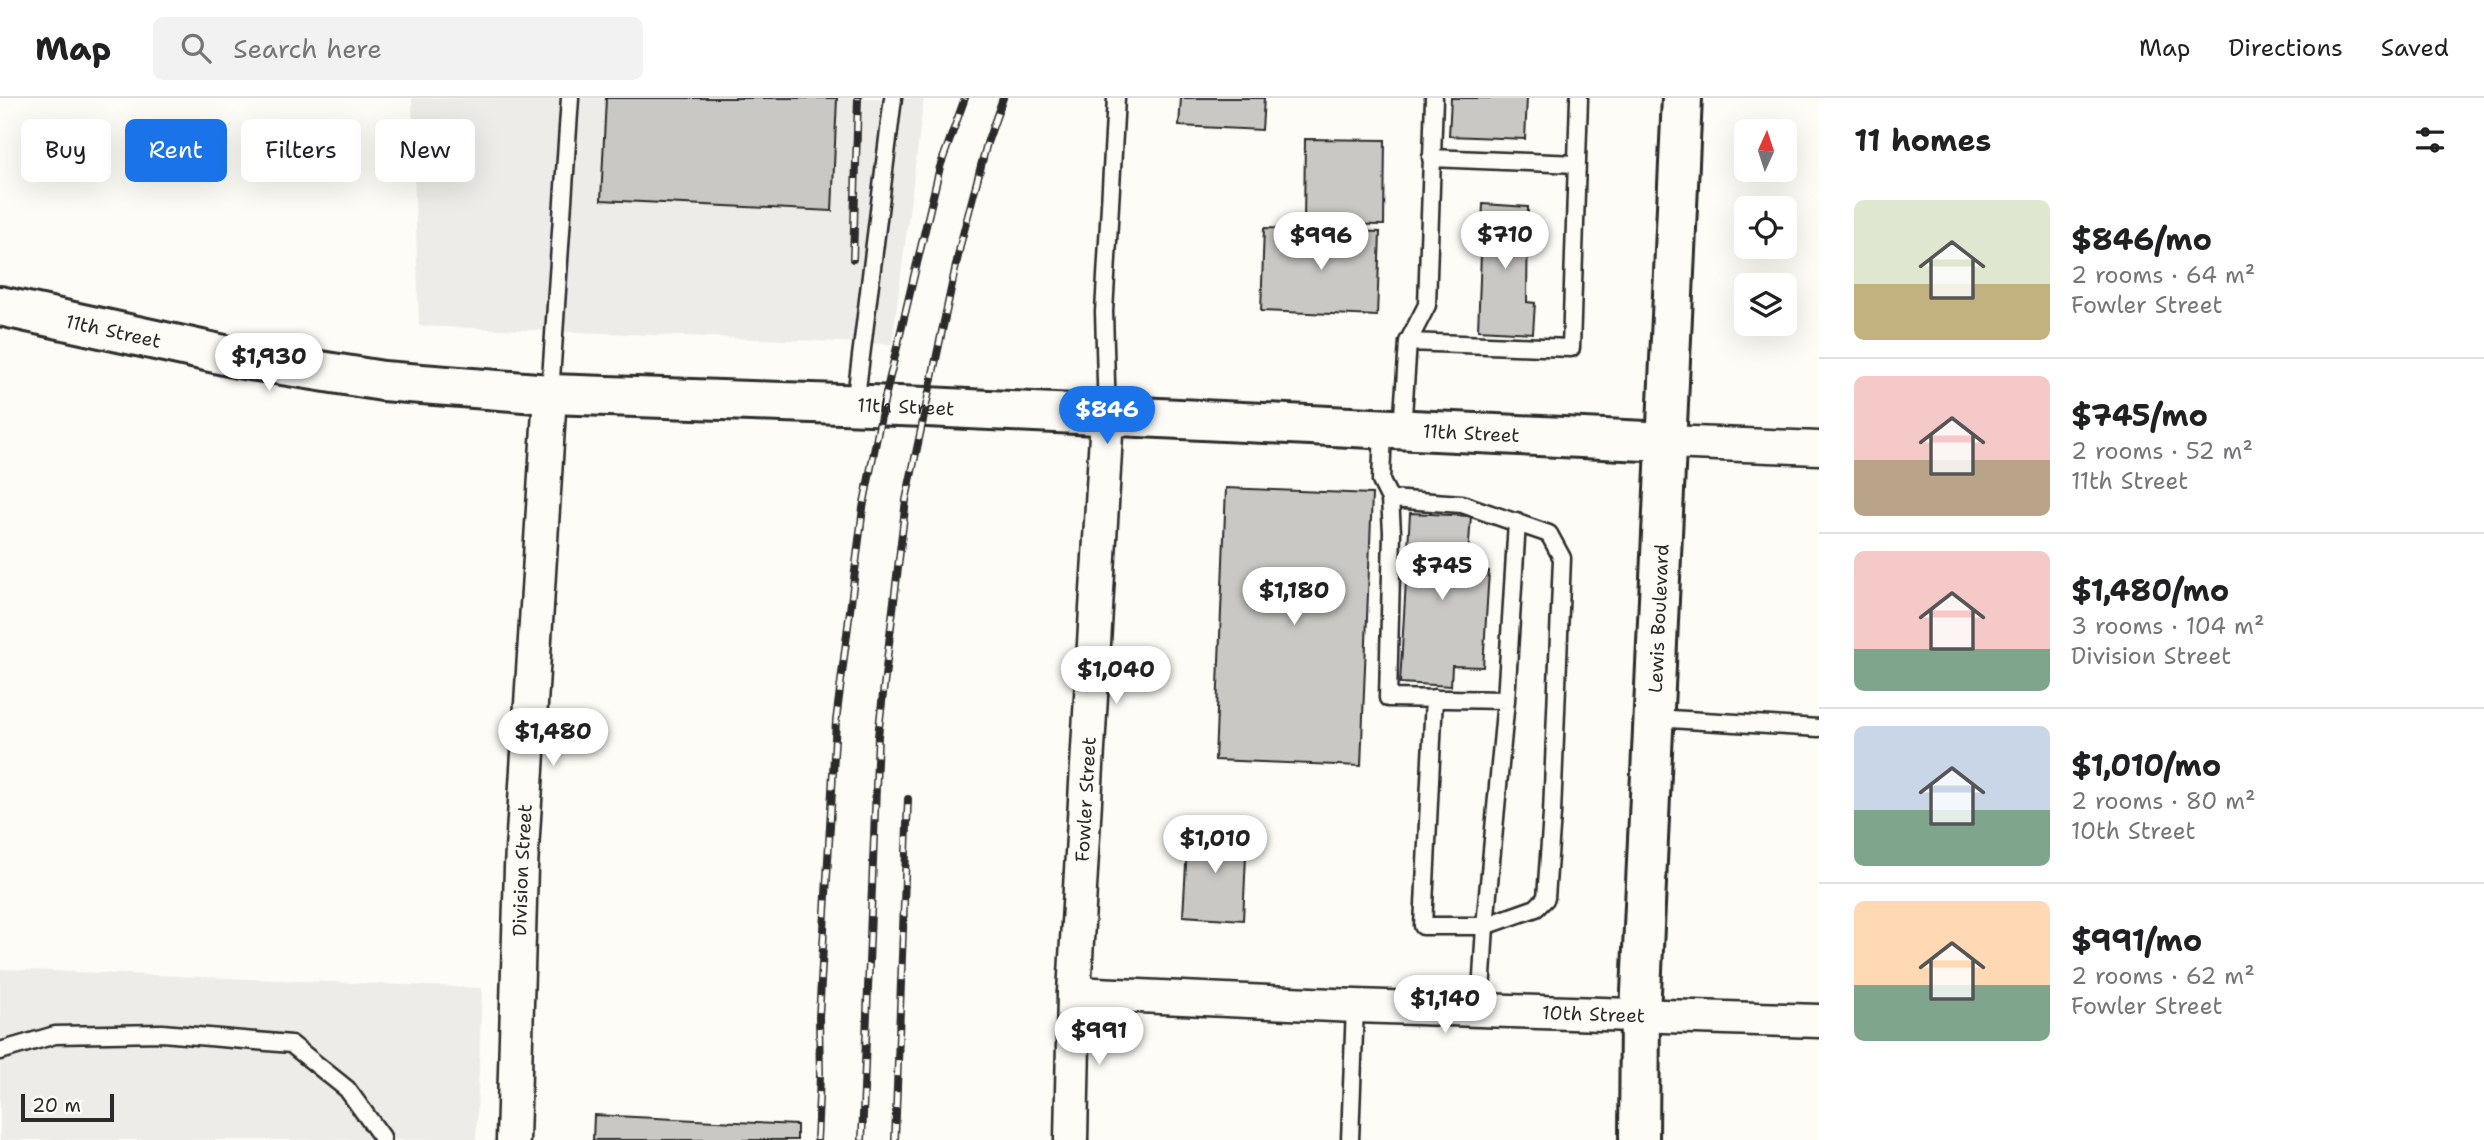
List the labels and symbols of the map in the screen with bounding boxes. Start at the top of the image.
north arrow [1734,119,1797,182]
pin: $996 [1280,212,1362,272]
pin: $710 [1464,212,1546,271]
street label: 11th Street [63,309,163,354]
pin: $1,930 [212,334,326,393]
pin: $846 [1066,386,1148,446]
street label: 11th Street [857,393,955,421]
street label: 11th Street [1422,418,1520,448]
pin: $745 [1401,542,1483,602]
street label: Lewis Boulevard [1643,543,1675,694]
pin: $1,180 [1237,568,1351,627]
pin: $1,040 [1059,646,1173,706]
pin: $1,480 [496,708,610,768]
street label: Fowler Street [1070,736,1102,863]
street label: Division Street [507,803,538,937]
pin: $1,010 [1158,816,1272,875]
pin: $1,140 [1388,976,1502,1035]
street label: 10th Street [1542,1000,1645,1028]
pin: $991 [1058,1007,1140,1067]
scale bar [21,1091,114,1123]

